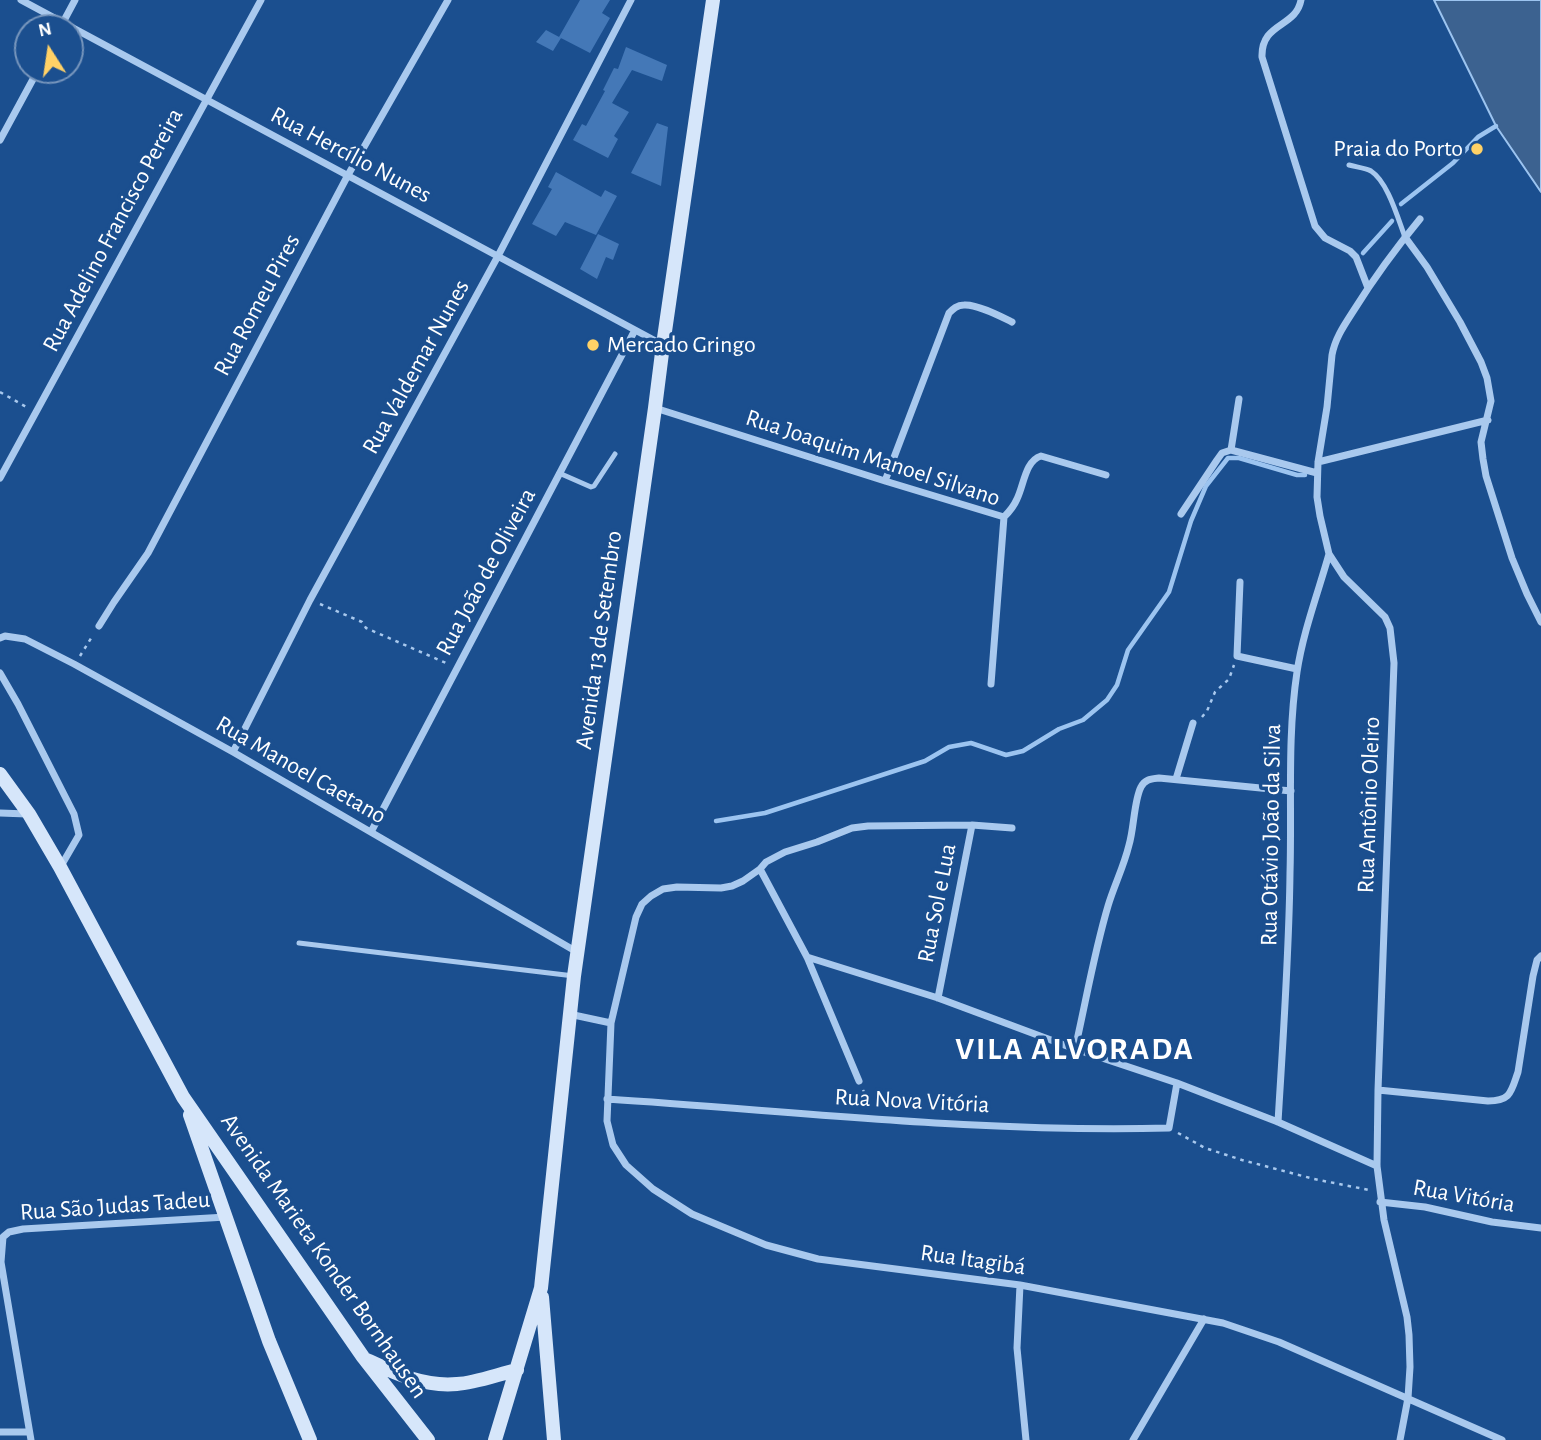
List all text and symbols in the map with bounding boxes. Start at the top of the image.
north arrow [14,14,84,84]
text: N [37,19,53,41]
street label: Rua Hercílio Nunes [266,101,436,209]
street label: Rua Adelino Francisco Pereira [36,103,190,357]
place label: Praia do Porto [1333,135,1463,163]
marker: Praia do Porto [1469,141,1485,157]
street label: Rua Romeu Pires [208,229,306,381]
street label: Rua Valdemar Nunes [356,275,476,459]
place label: Mercado Gringo [607,331,756,359]
marker: Mercado Gringo [585,337,601,353]
street label: Rua Joaquim Manoel Silvano [742,403,1004,513]
street label: Rua João de Oliveira [430,483,542,661]
street label: Avenida 13 de Setembro [569,529,629,751]
street label: Rua Manoel Caetano [211,710,391,830]
street label: Rua Antônio Oleiro [1352,716,1386,894]
street label: Rua Otávio João da Silva [1255,724,1287,946]
street label: Rua Sol e Lua [911,841,963,965]
district label: VILA ALVORADA [957,1030,1193,1068]
street label: Rua Nova Vitória [834,1083,990,1119]
street label: Avenida Marieta Konder Bornhausen [214,1108,434,1404]
street label: Rua Vitória [1411,1173,1517,1219]
street label: Rua São Judas Tadeu [19,1185,211,1227]
street label: Rua Itagibá [919,1238,1027,1282]

